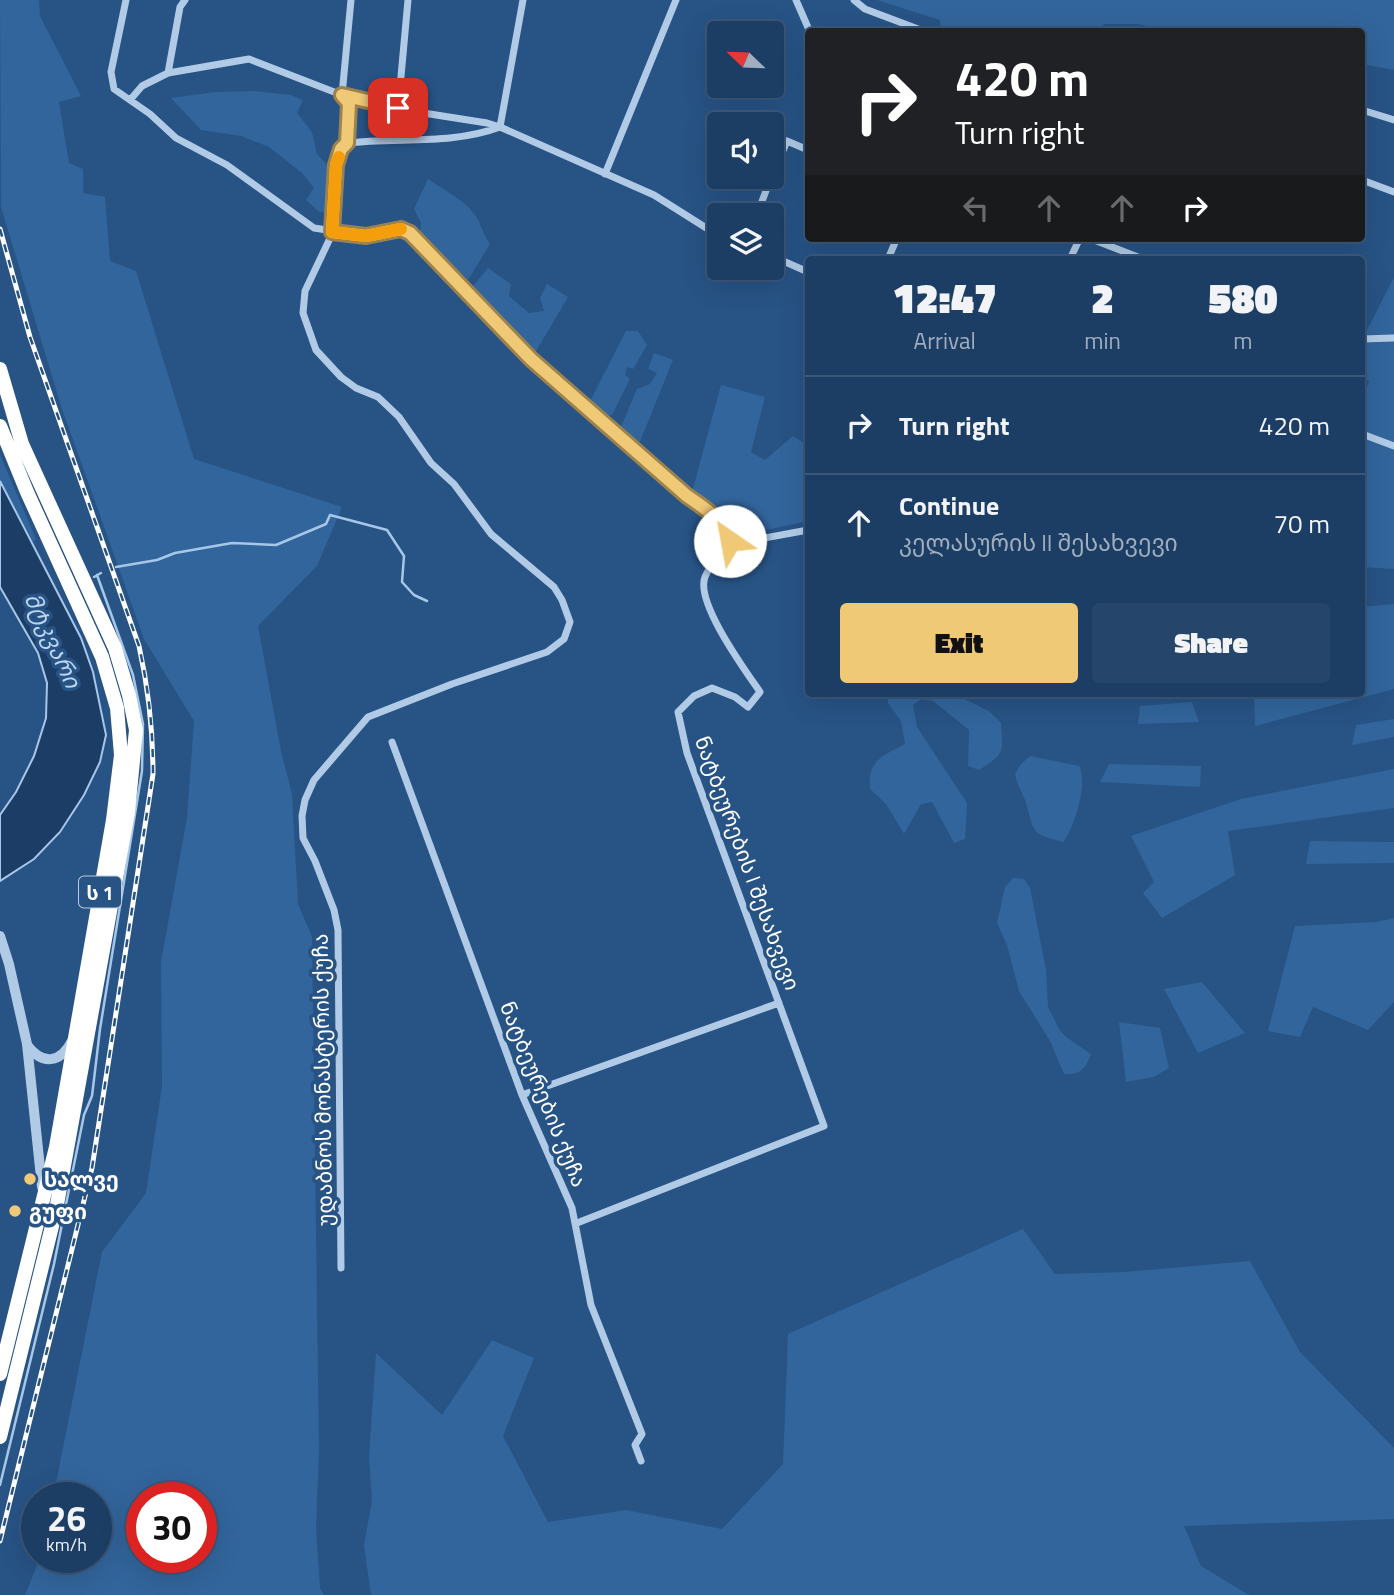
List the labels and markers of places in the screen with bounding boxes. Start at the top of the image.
pin [368,78,428,138]
place label: სალვე [44,1163,119,1195]
marker: სალვე [22,1171,38,1187]
place label: გუფი [29,1195,87,1227]
marker: გუფი [7,1203,23,1219]

